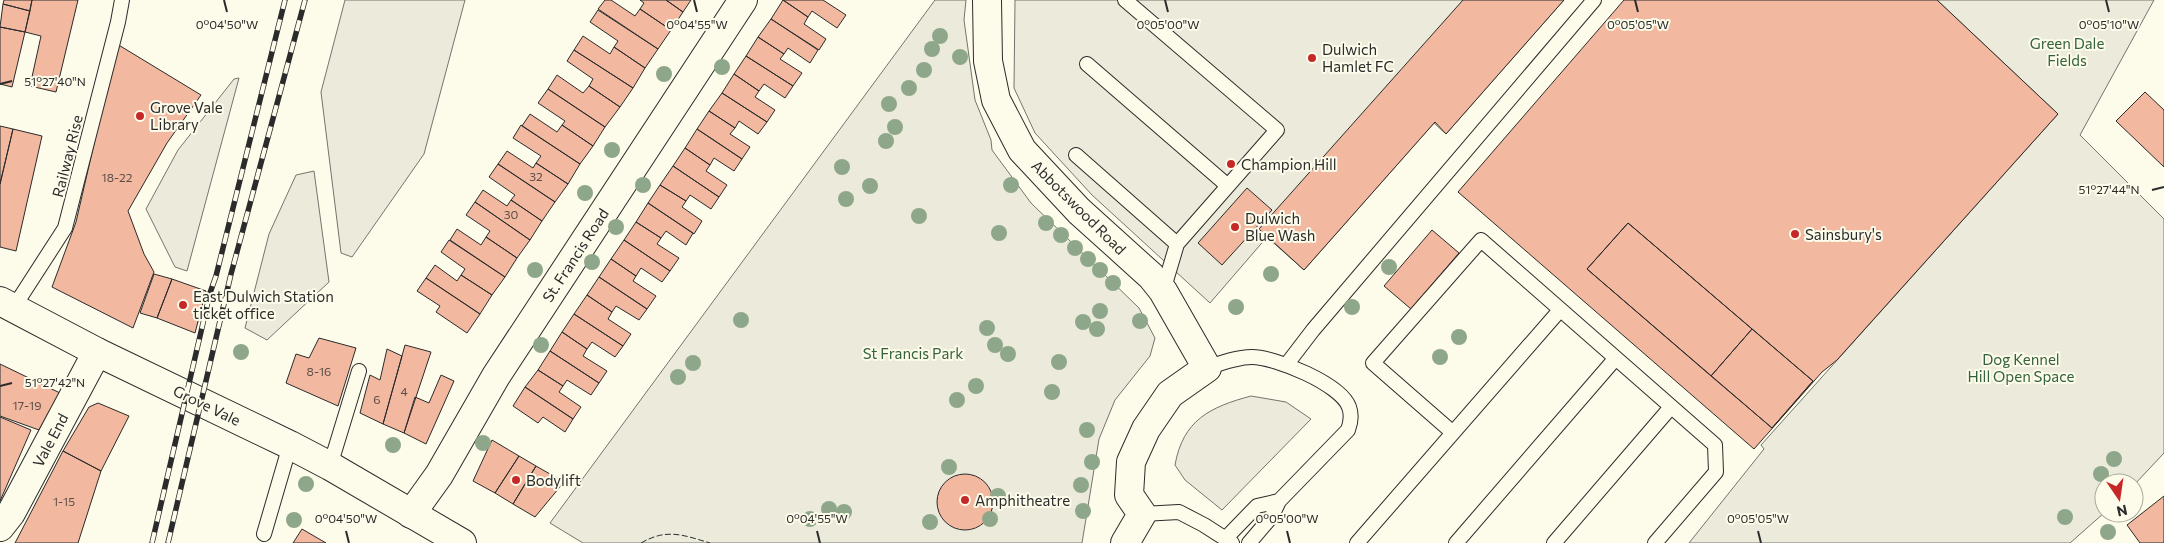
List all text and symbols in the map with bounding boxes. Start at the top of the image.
text: 0°04'50"W [196,17,258,31]
text: 0°04'55"W [666,17,728,31]
text: 0°05'00"W [1137,17,1199,31]
text: 0°05'05"W [1607,17,1669,31]
text: 0°05'10"W [2079,17,2139,31]
park label: Green Dale Fields [2030,34,2104,69]
place label: Dulwich Hamlet FC [1322,40,1394,75]
marker: Dulwich Hamlet FC [1306,52,1318,64]
text: 51°27'40"N [24,74,86,88]
place label: Grove Vale Library [150,98,223,133]
marker: Grove Vale Library [134,110,146,122]
street label: Railway Rise [48,113,86,199]
place label: Champion Hill [1241,155,1337,173]
street label: Abbotswood Road [1028,156,1130,258]
marker: Champion Hill [1225,158,1237,170]
house number: 32 [529,169,543,183]
house number: 18-22 [102,170,133,184]
text: 51°27'44"N [2078,182,2140,196]
street label: St. Francis Road [538,205,612,305]
house number: 30 [504,207,519,221]
place label: Dulwich Blue Wash [1245,209,1315,244]
marker: Dulwich Blue Wash [1229,221,1241,233]
place label: Sainsbury's [1805,225,1882,243]
marker: Sainsbury's [1789,228,1801,240]
place label: East Dulwich Station ticket office [193,287,334,322]
marker: East Dulwich Station ticket office [177,299,189,311]
park label: St Francis Park [863,344,963,362]
park label: Dog Kennel Hill Open Space [1968,350,2075,385]
house number: 8-16 [307,364,331,378]
text: 51°27'42"N [25,375,85,389]
street label: Grove Vale [170,381,244,429]
house number: 4 [400,384,408,398]
house number: 6 [373,392,381,406]
house number: 17-19 [13,398,41,412]
street label: Vale End [28,410,72,470]
place label: Bodylift [526,471,581,489]
north arrow [2094,473,2144,523]
marker: Bodylift [510,474,522,486]
place label: Amphitheatre [975,491,1070,509]
house number: 1-15 [53,494,75,508]
marker: Amphitheatre [959,494,971,506]
text: N [2115,502,2129,521]
text: 0°04'50"W [315,511,377,525]
text: 0°04'55"W [786,511,848,525]
text: 0°05'00"W [1256,511,1318,525]
text: 0°05'05"W [1727,511,1789,525]

